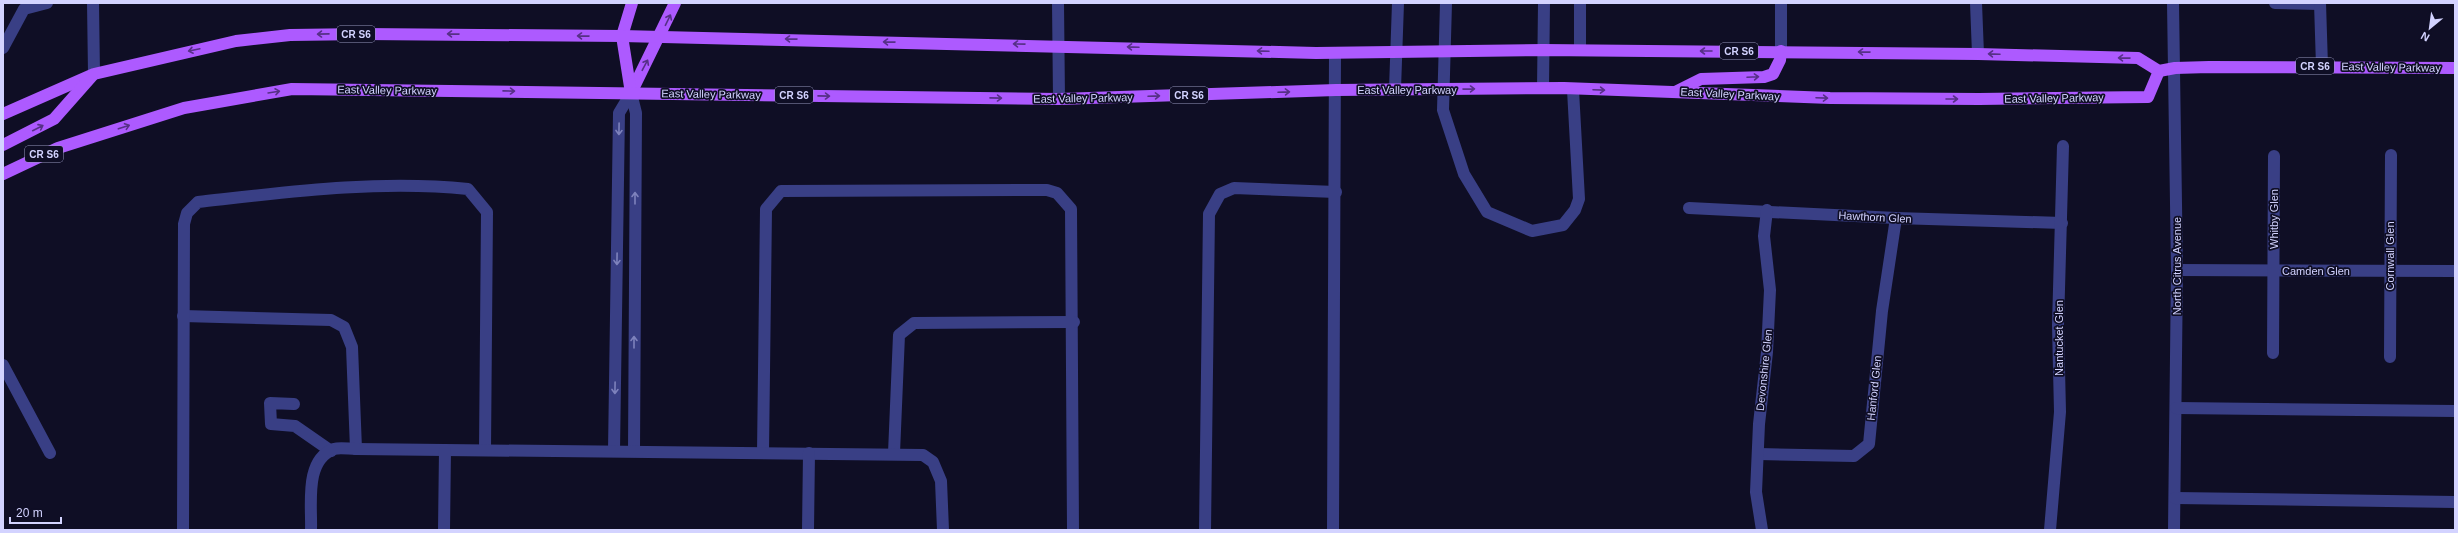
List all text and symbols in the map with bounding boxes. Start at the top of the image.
north arrow [2410,8,2450,48]
one-way arrow [665,14,672,26]
road number: CR S6 [337,26,375,42]
one-way arrow [447,30,460,38]
text: N [2419,30,2432,44]
one-way arrow [317,31,330,38]
one-way arrow [577,32,590,40]
one-way arrow [785,36,798,43]
one-way arrow [883,38,896,45]
one-way arrow [1013,40,1026,48]
road number: CR S6 [1720,43,1758,59]
one-way arrow [1127,44,1140,51]
one-way arrow [188,47,201,55]
one-way arrow [1700,47,1713,55]
one-way arrow [1257,48,1270,55]
one-way arrow [1858,49,1871,56]
one-way arrow [1988,51,2001,58]
one-way arrow [2118,54,2131,61]
road number: CR S6 [2296,58,2334,74]
one-way arrow [642,59,649,71]
street label: East Valley Parkway [2341,60,2441,74]
one-way arrow [1746,74,1759,81]
street label: East Valley Parkway [337,83,437,97]
street label: East Valley Parkway [1357,84,1457,96]
one-way arrow [1462,85,1475,93]
street label: East Valley Parkway [1680,85,1780,103]
one-way arrow [502,87,515,95]
street label: East Valley Parkway [661,87,761,101]
road number: CR S6 [775,87,813,103]
road number: CR S6 [1170,87,1208,103]
one-way arrow [1592,87,1605,94]
one-way arrow [267,88,280,96]
one-way arrow [1277,89,1290,96]
street label: East Valley Parkway [1033,91,1133,105]
street label: East Valley Parkway [2004,91,2104,105]
one-way arrow [817,92,830,100]
one-way arrow [1147,93,1160,100]
one-way arrow [1815,94,1828,102]
one-way arrow [989,95,1002,102]
one-way arrow [1945,95,1958,103]
one-way arrow [615,122,623,135]
one-way arrow [31,123,43,131]
one-way arrow [117,123,130,130]
road number: CR S6 [25,146,63,162]
street label: Whitby Glen [2268,189,2280,249]
one-way arrow [631,192,639,205]
street label: Hawthorn Glen [1838,209,1912,225]
street label: North Citrus Avenue [2171,217,2183,315]
street label: Cornwall Glen [2384,221,2396,291]
one-way arrow [613,252,621,265]
street label: Camden Glen [2282,265,2350,277]
street label: Nantucket Glen [2053,300,2065,376]
street label: Devonshire Glen [1754,329,1774,411]
one-way arrow [630,336,638,349]
street label: Hanford Glen [1865,355,1883,421]
one-way arrow [611,381,619,394]
scale bar [10,499,61,525]
text: 20 m [16,506,43,520]

